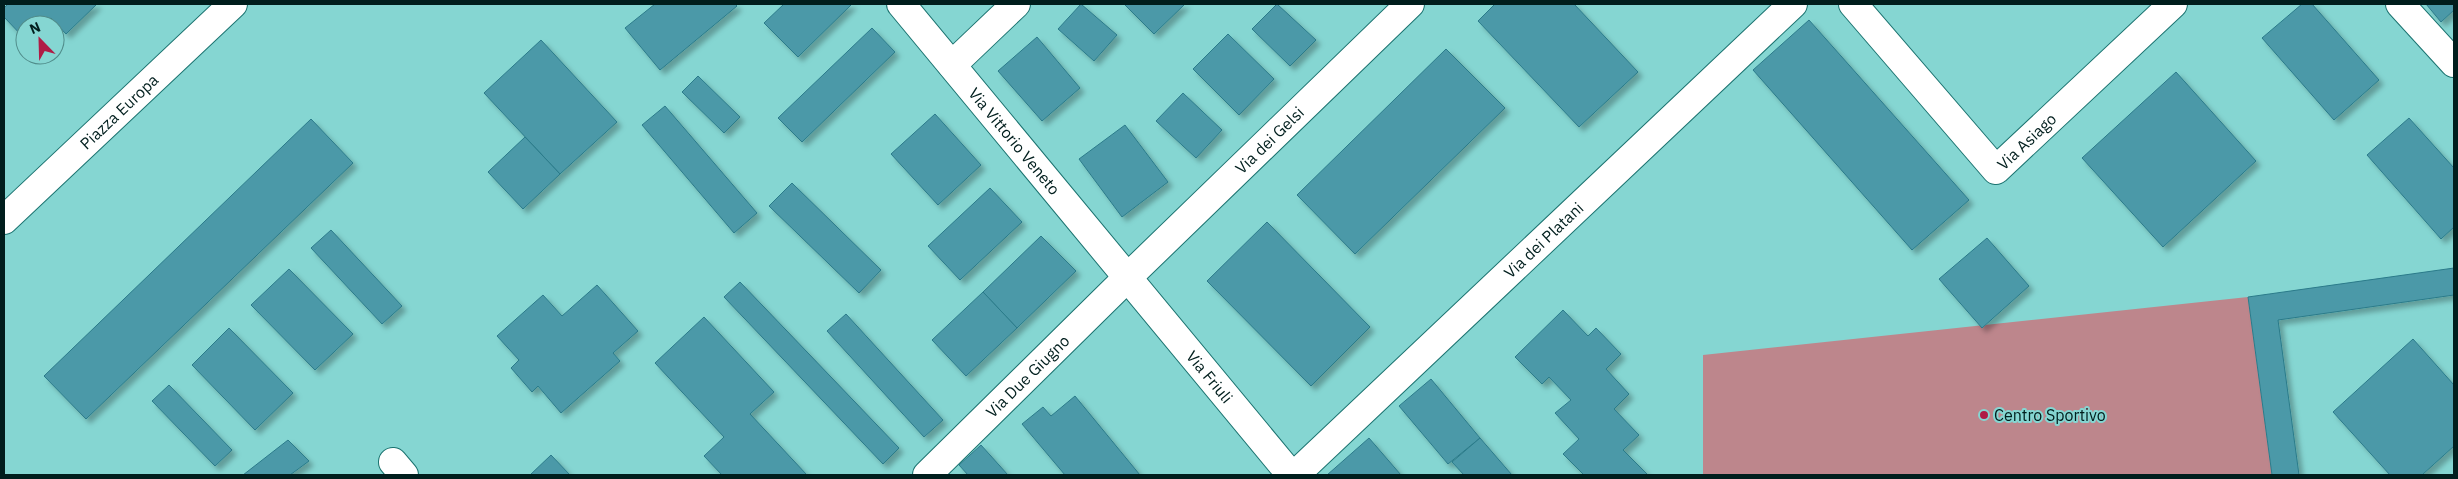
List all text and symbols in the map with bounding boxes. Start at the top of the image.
north arrow [15,15,65,65]
text: N [27,18,43,38]
street label: Piazza Europa [76,70,163,153]
street label: Via Vittorio Veneto [964,84,1065,199]
street label: Via dei Gelsi [1231,102,1308,178]
street label: Via Asiago [1993,109,2060,174]
street label: Via dei Platani [1500,198,1587,282]
street label: Via Due Giugno [982,331,1073,422]
street label: Via Friuli [1182,347,1237,407]
place label: Centro Sportivo [1994,405,2106,425]
marker: Centro Sportivo [1978,409,1990,421]

